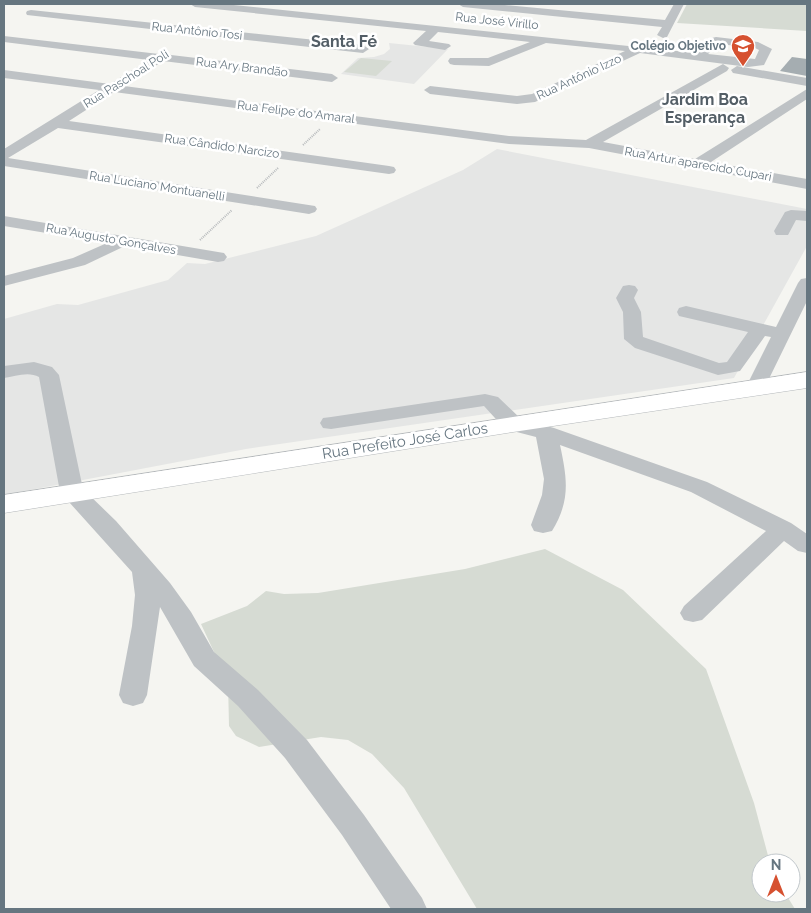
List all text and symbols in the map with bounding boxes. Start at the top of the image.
street label: Rua José Virillo [455,10,539,32]
street label: Rua Antônio Tosi [151,19,243,43]
district label: Santa Fé [311,32,377,51]
school or university icon: Colégio Objetivo [730,33,756,67]
place label: Colégio Objetivo [630,39,726,53]
street label: Rua Paschoal Poli [81,47,171,111]
street label: Rua Antônio Izzo [534,51,624,103]
street label: Rua Ary Brandão [195,54,289,80]
district label: Jardim Boa Esperança [662,90,748,127]
street label: Rua Felipe do Amaral [236,98,356,126]
street label: Rua Cândido Narcizo [164,131,280,161]
street label: Rua Artur aparecido Cupari [623,144,773,184]
street label: Rua Luciano Montuanelli [88,168,226,204]
street label: Rua Augusto Gonçalves [45,221,177,257]
street label: Rua Prefeito José Carlos [321,419,489,463]
north arrow [751,853,801,903]
text: N [771,857,781,873]

